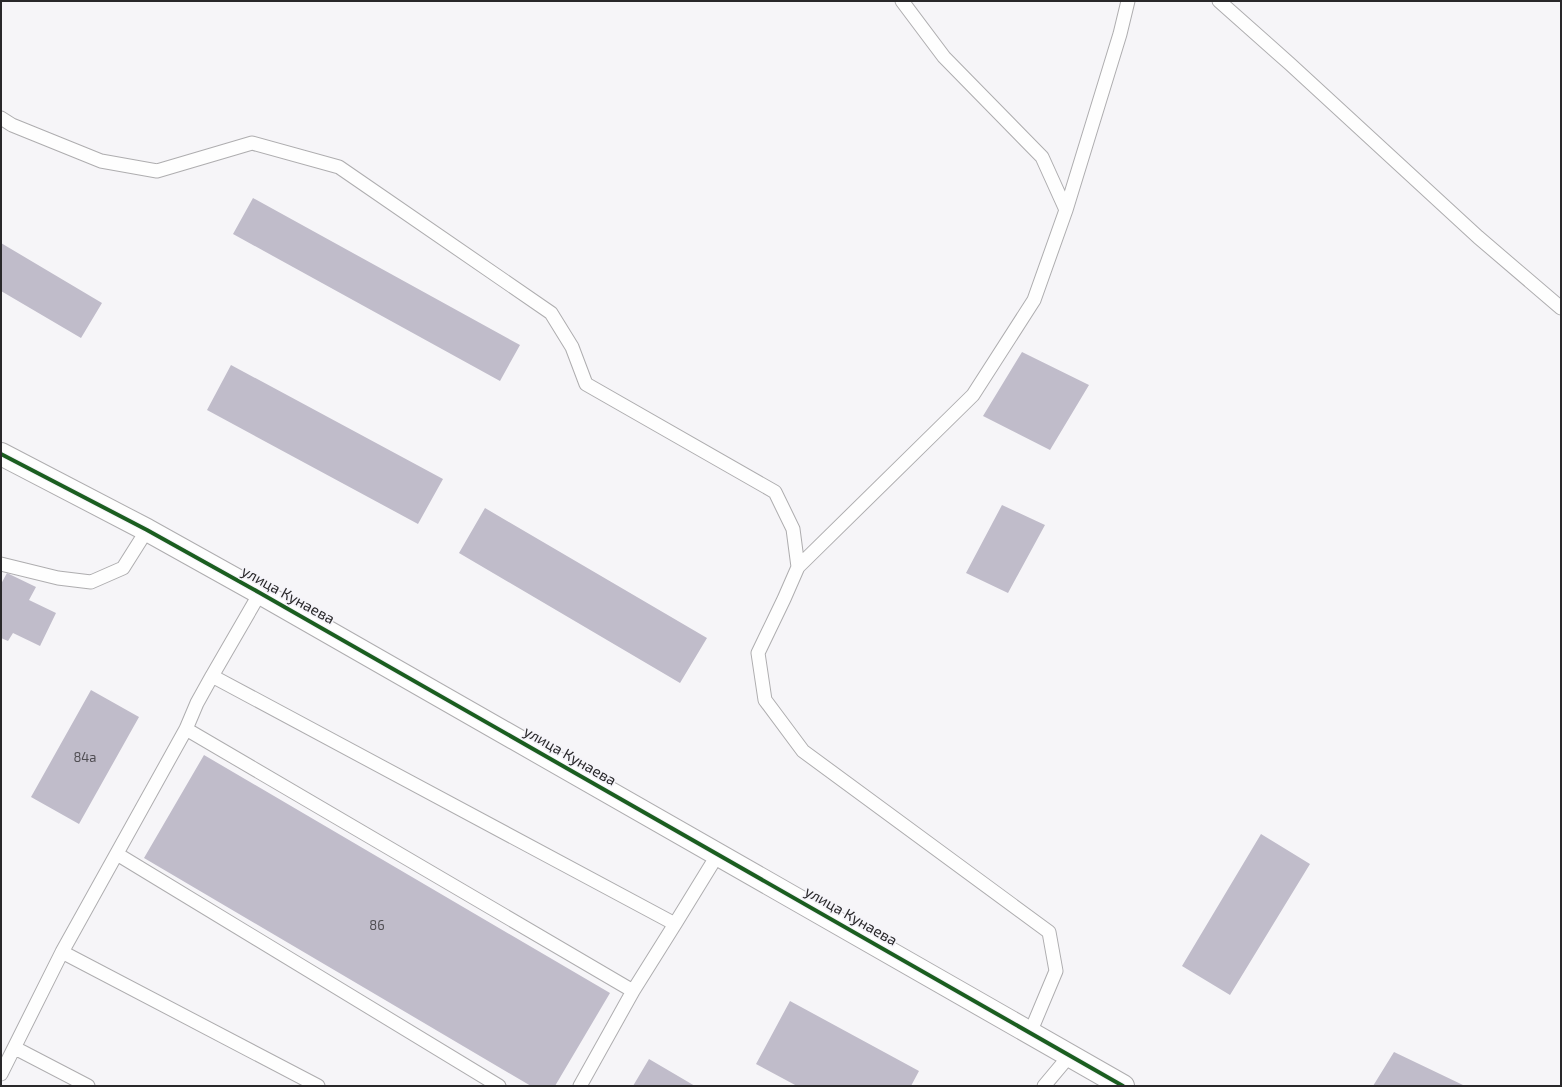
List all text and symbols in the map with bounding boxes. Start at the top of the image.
street label: улица Кунаева [238,561,338,628]
street label: улица Кунаева [521,721,620,790]
house number: 84а [73,749,97,765]
street label: улица Кунаева [802,881,901,950]
house number: 86 [369,917,385,933]

